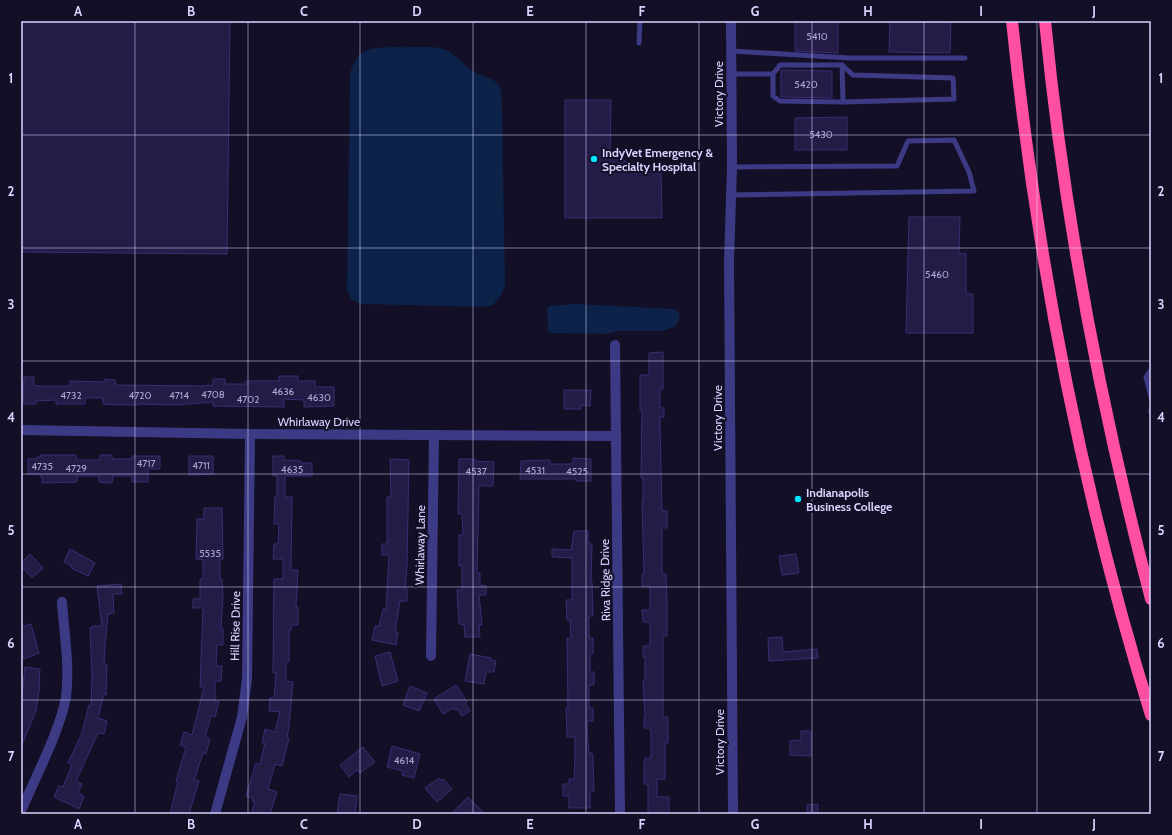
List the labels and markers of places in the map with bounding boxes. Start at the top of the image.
place label: IndyVet Emergency & Specialty Hospital [602,145,713,174]
marker: IndyVet Emergency & Specialty Hospital [589,154,599,164]
place label: Indianapolis Business College [806,485,892,514]
marker: Indianapolis Business College [793,494,803,504]

